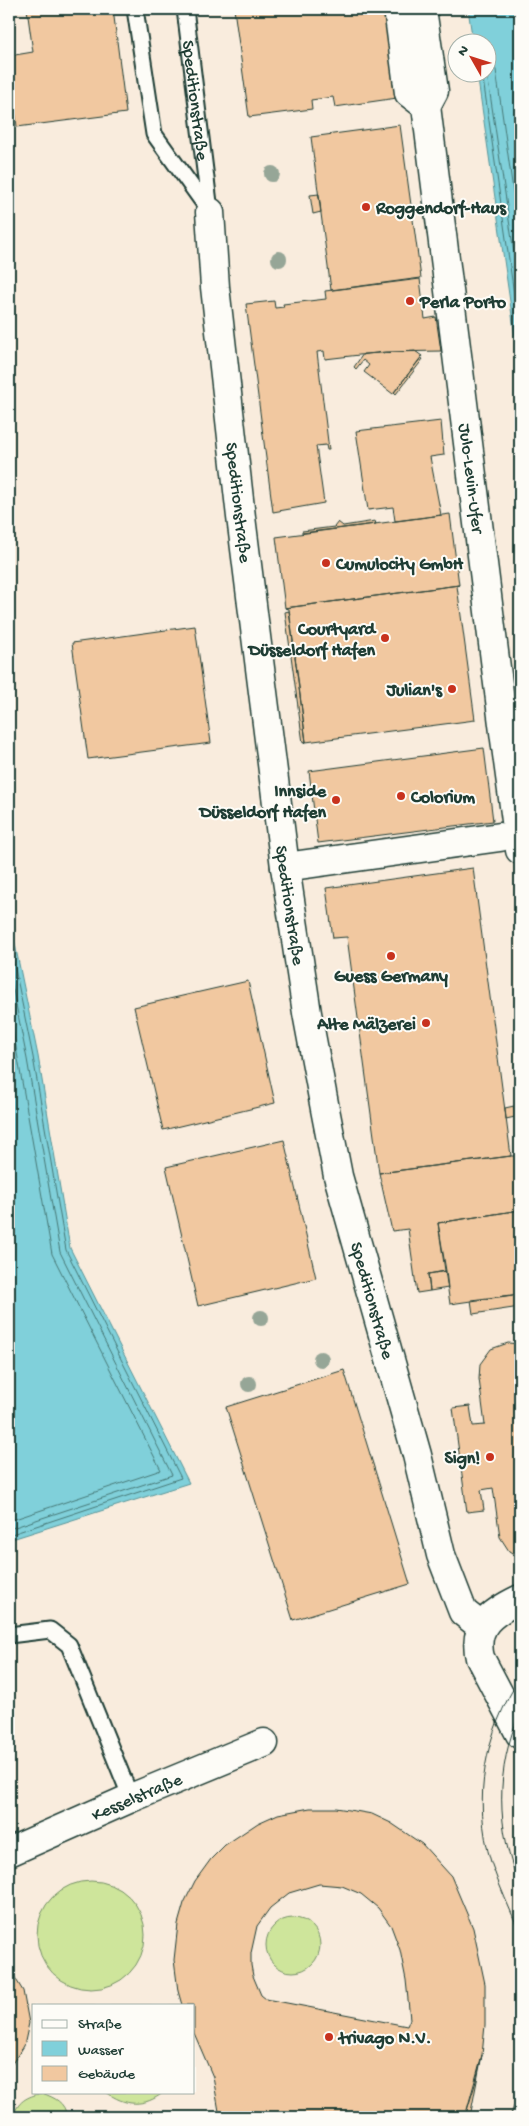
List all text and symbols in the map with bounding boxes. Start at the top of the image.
north arrow [446,32,496,82]
street label: Speditionstraße [176,39,212,163]
text: N [454,42,473,60]
place label: Roggendorf-Haus [375,199,507,220]
marker: Roggendorf-Haus [360,201,372,213]
place label: Perla Porto [419,293,507,314]
marker: Perla Porto [404,295,416,307]
street label: Julo-Levin-Ufer [453,422,487,536]
street label: Speditionstraße [220,442,255,565]
place label: Cumulocity GmbH [335,555,464,576]
marker: Cumulocity GmbH [320,557,332,569]
place label: Courtyard Düsseldorf Hafen [247,620,377,662]
marker: Courtyard Düsseldorf Hafen [379,632,391,644]
place label: Julian's [385,681,443,702]
marker: Julian's [446,683,458,695]
place label: Innside Düsseldorf Hafen [198,782,327,824]
place label: Colorium [410,788,475,809]
marker: Colorium [395,790,407,802]
marker: Innside Düsseldorf Hafen [330,794,342,806]
street label: Speditionstraße [269,844,308,968]
marker: Guess Germany [385,950,397,962]
place label: Guess Germany [334,967,448,988]
place label: Alte Mälzerei [316,1015,416,1036]
marker: Alte Mälzerei [420,1017,432,1029]
street label: Speditionstraße [344,1240,397,1362]
place label: Sign! [444,1449,480,1470]
marker: Sign! [484,1451,496,1463]
street label: Kesselstraße [89,1770,186,1827]
legend [32,2004,195,2094]
text: Straße [78,2016,122,2034]
place label: trivago N.V. [337,2029,431,2050]
marker: trivago N.V. [323,2031,335,2043]
text: Wasser [78,2042,125,2060]
text: Gebäude [78,2066,135,2084]

